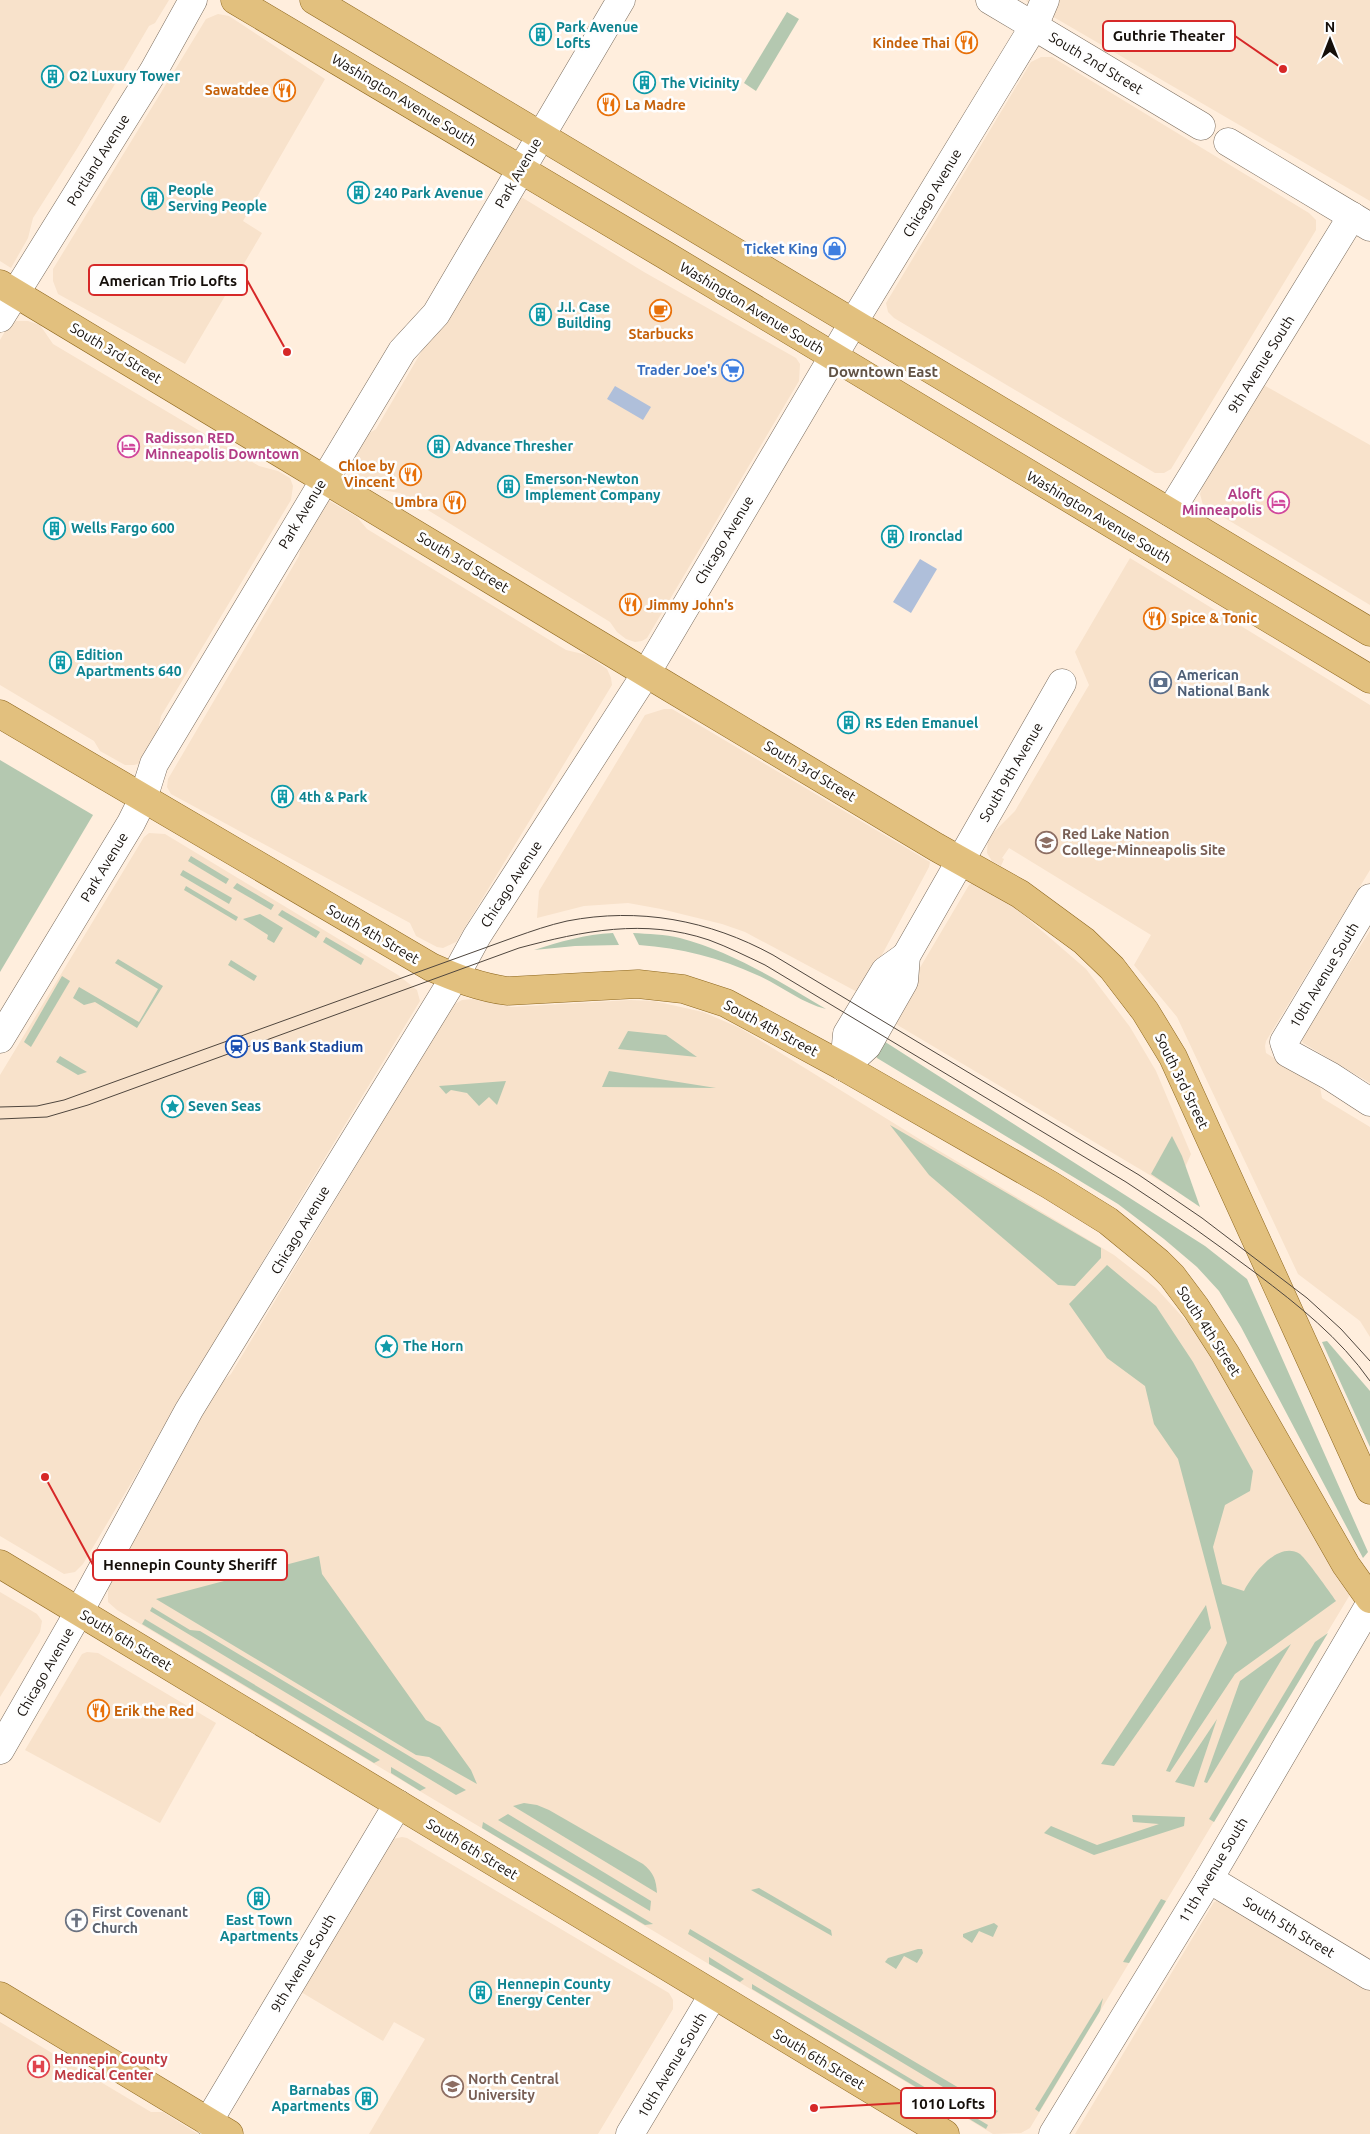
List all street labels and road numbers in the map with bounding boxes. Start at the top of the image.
street label: South 2nd Street [1046,29,1146,98]
street label: Washington Avenue South [329,50,479,150]
street label: Portland Avenue [63,111,133,209]
street label: Park Avenue [492,135,544,211]
street label: Chicago Avenue [899,146,965,240]
street label: Washington Avenue South [677,258,827,358]
street label: 9th Avenue South [1225,312,1297,416]
street label: South 3rd Street [67,319,165,387]
street label: Washington Avenue South [1024,467,1174,567]
street label: Park Avenue [275,476,329,552]
street label: Chicago Avenue [691,493,757,587]
street label: South 3rd Street [414,528,512,596]
street label: South 9th Avenue [976,720,1046,824]
street label: South 3rd Street [761,737,859,805]
street label: Park Avenue [77,829,131,905]
street label: Chicago Avenue [477,838,545,930]
street label: South 4th Street [324,901,422,967]
street label: 10th Avenue South [1286,919,1362,1031]
street label: South 4th Street [721,997,821,1060]
street label: South 3rd Street [1152,1031,1212,1132]
street label: Chicago Avenue [267,1183,333,1277]
street label: South 4th Street [1174,1283,1244,1379]
street label: South 6th Street [77,1606,175,1674]
street label: Chicago Avenue [13,1625,77,1719]
street label: 11th Avenue South [1175,1814,1251,1926]
street label: South 6th Street [423,1815,521,1883]
street label: South 5th Street [1240,1893,1338,1961]
street label: 9th Avenue South [267,1911,339,2015]
street label: 10th Avenue South [634,2009,710,2121]
street label: South 6th Street [770,2025,868,2093]

